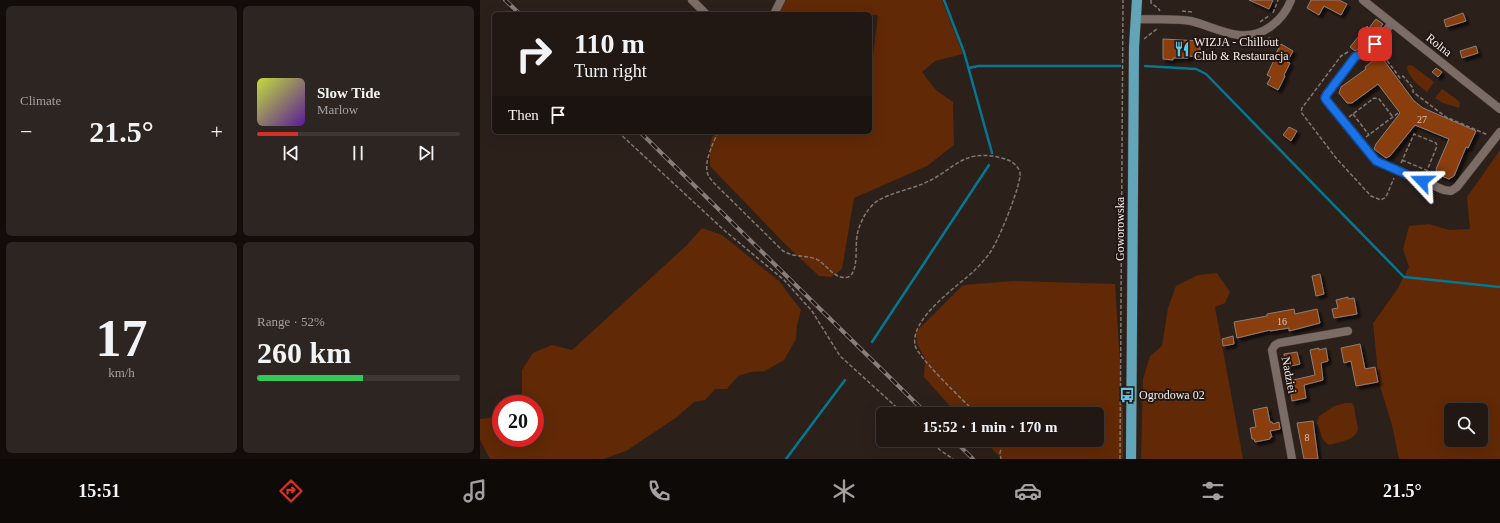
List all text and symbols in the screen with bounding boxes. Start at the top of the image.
pin [1358,27,1392,61]
icon: right [508,28,560,80]
text: 110 m [574,28,645,59]
street label: Rolna [1423,31,1455,60]
icon: arrive [1364,33,1386,55]
place label: WIZJA - Chillout Club & Restauracja [1194,35,1289,63]
restaurant icon: WIZJA - Chillout Club & Restauracja [1173,40,1191,58]
text: Turn right [574,61,647,81]
text: Slow Tide [317,85,380,101]
text: Climate [20,93,61,108]
text: Marlow [317,102,358,117]
icon: arrive [547,104,569,126]
text: Then [508,107,539,123]
house number: 27 [1417,114,1427,125]
text: 21.5° [89,115,154,148]
text: − [20,119,32,144]
text: + [211,119,223,144]
icon: previous [280,142,302,164]
icon: pause [347,142,369,164]
icon: next [415,142,437,164]
position arrow [1401,160,1443,202]
street label: Goworowska [1113,196,1127,261]
text: 17 [96,310,148,367]
text: Range · 52% [257,314,325,329]
house number: 16 [1277,316,1287,327]
text: 260 km [257,336,351,369]
street label: Nadziei [1279,355,1300,395]
text: km/h [108,365,135,380]
bus stop icon: Ogrodowa 02 [1118,386,1136,404]
place label: Ogrodowa 02 [1139,388,1205,402]
speed limit sign: 20 [492,395,544,447]
map controls [1444,403,1488,447]
button: search [1444,403,1488,447]
text: 15:52 · 1 min · 170 m [923,419,1058,435]
house number: 8 [1305,432,1310,443]
icon: directions [277,477,305,505]
icon: music [461,477,489,505]
icon: phone [645,477,673,505]
icon: climate [830,477,858,505]
icon: car [1014,477,1042,505]
icon: filters [1199,477,1227,505]
text: 15:51 [78,481,120,501]
text: 21.5° [1383,481,1422,501]

